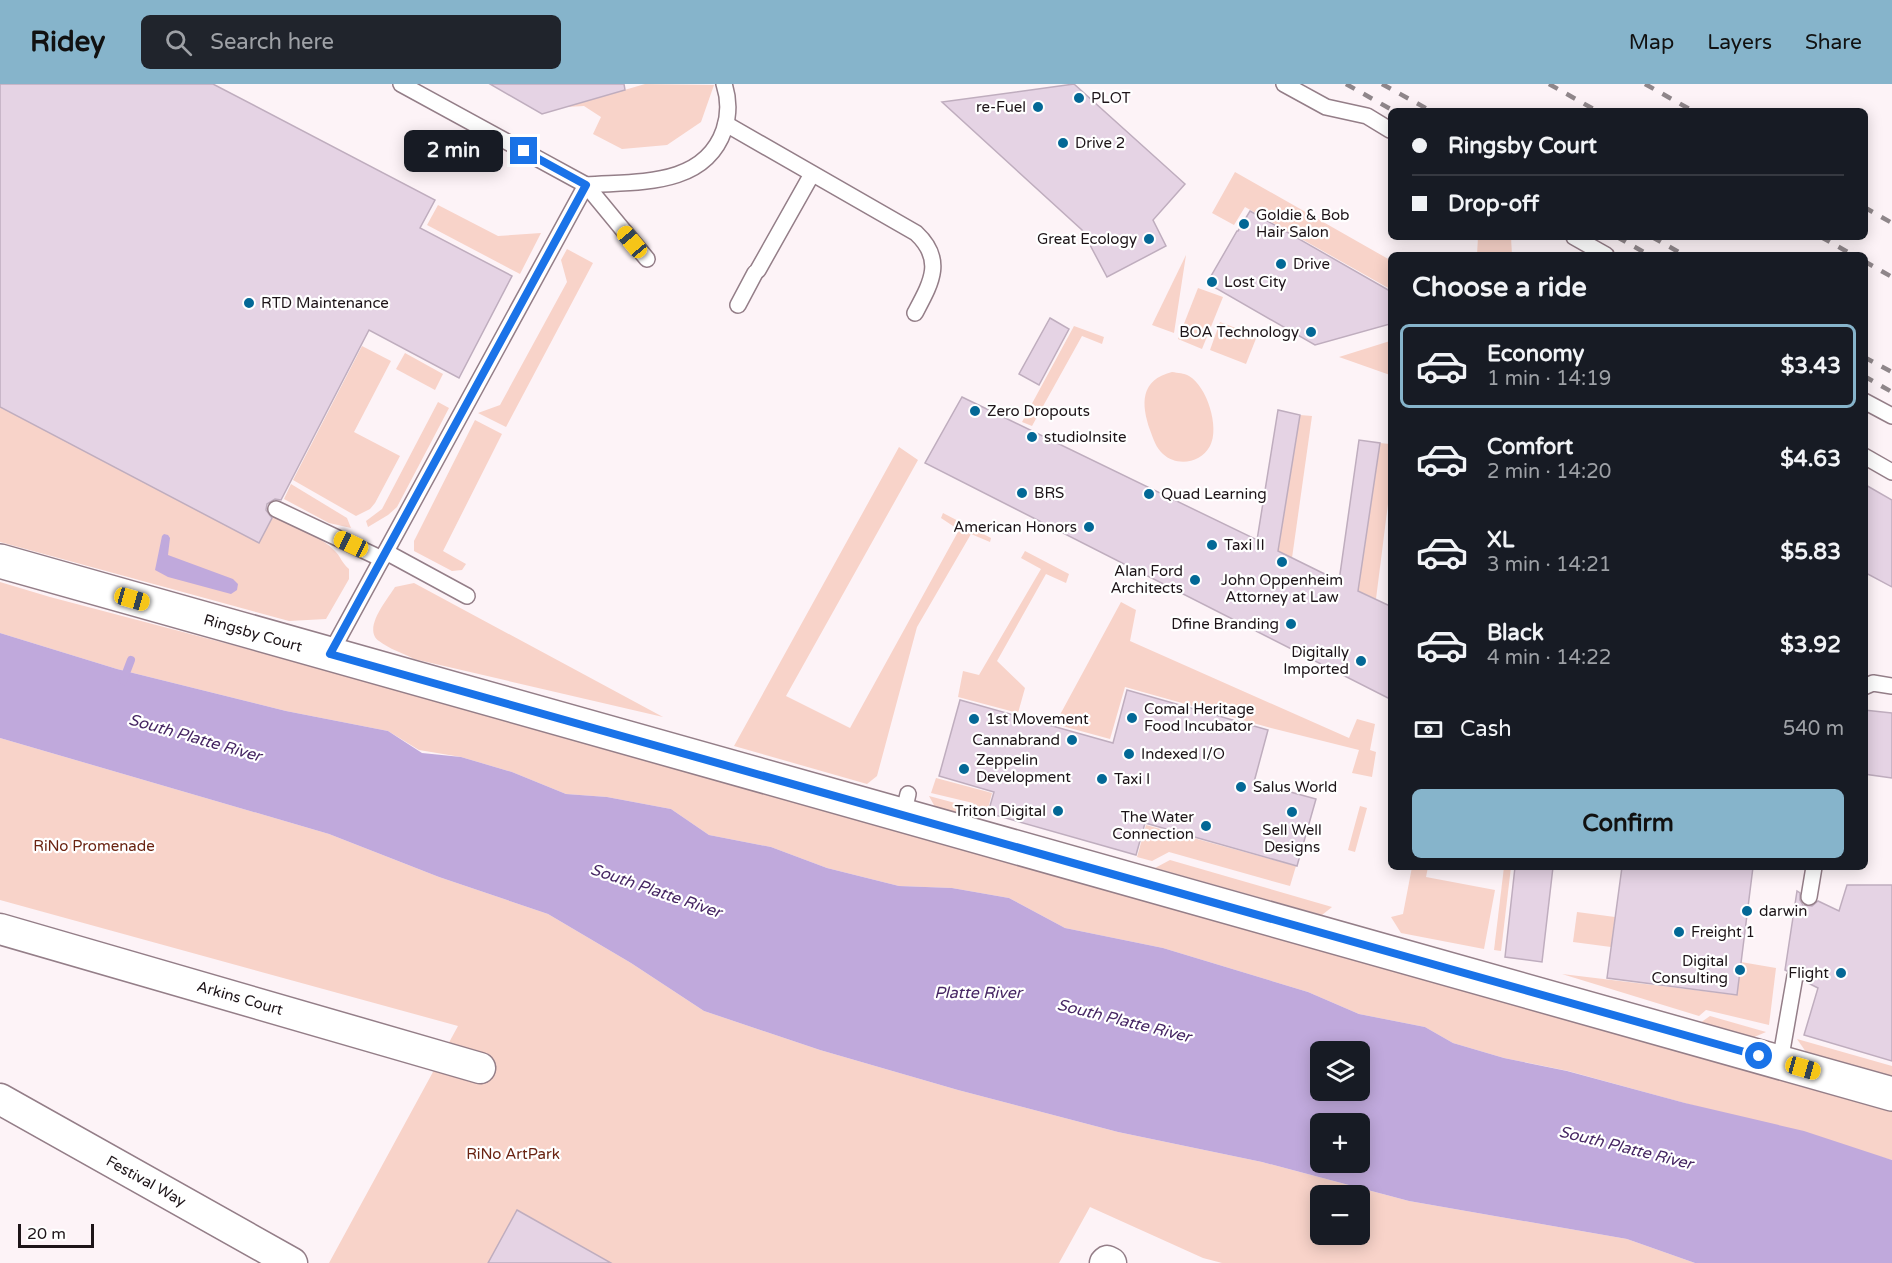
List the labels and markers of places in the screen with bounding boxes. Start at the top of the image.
place label: PLOT [1091,89,1131,107]
marker: PLOT [1072,91,1086,105]
place label: re-Fuel [976,98,1026,116]
marker: re-Fuel [1031,100,1045,114]
place label: Drive 2 [1075,134,1125,152]
marker: Drive 2 [1056,136,1070,150]
place label: Goldie & Bob Hair Salon [1256,206,1350,241]
marker: Goldie & Bob Hair Salon [1237,217,1251,231]
place label: Great Ecology [1037,230,1137,248]
marker: Great Ecology [1142,232,1156,246]
place label: Drive [1293,255,1330,273]
marker: Drive [1274,257,1288,271]
place label: Lost City [1224,273,1286,291]
marker: Lost City [1205,275,1219,289]
place label: RTD Maintenance [261,294,389,312]
marker: RTD Maintenance [242,296,256,310]
place label: BOA Technology [1179,323,1299,341]
marker: BOA Technology [1304,325,1318,339]
place label: Zero Dropouts [987,402,1090,420]
marker: Zero Dropouts [968,404,982,418]
place label: studioInsite [1044,428,1126,446]
marker: studioInsite [1025,430,1039,444]
place label: BRS [1034,484,1064,502]
place label: Quad Learning [1161,485,1267,503]
marker: BRS [1015,486,1029,500]
marker: Quad Learning [1142,487,1156,501]
place label: American Honors [953,518,1077,536]
marker: American Honors [1082,520,1096,534]
place label: Taxi II [1224,536,1265,554]
marker: Taxi II [1205,538,1219,552]
marker: John Oppenheim Attorney at Law [1275,555,1289,569]
place label: Alan Ford Architects [1110,562,1183,597]
place label: John Oppenheim Attorney at Law [1221,571,1343,606]
marker: Alan Ford Architects [1188,573,1202,587]
place label: Dfine Branding [1171,615,1279,633]
marker: Dfine Branding [1284,617,1298,631]
place label: Digitally Imported [1283,643,1349,678]
marker: Digitally Imported [1354,654,1368,668]
place label: Comal Heritage Food Incubator [1144,700,1254,735]
place label: 1st Movement [986,710,1089,728]
marker: Comal Heritage Food Incubator [1125,711,1139,725]
marker: 1st Movement [967,712,981,726]
place label: Cannabrand [972,731,1060,749]
marker: Cannabrand [1065,733,1079,747]
place label: Indexed I/O [1141,745,1225,763]
marker: Indexed I/O [1122,747,1136,761]
place label: Zeppelin Development [976,751,1071,786]
marker: Zeppelin Development [957,762,971,776]
place label: Taxi I [1114,770,1150,788]
marker: Taxi I [1095,772,1109,786]
place label: Salus World [1253,778,1337,796]
marker: Salus World [1234,780,1248,794]
place label: Triton Digital [955,802,1046,820]
marker: Triton Digital [1051,804,1065,818]
marker: Sell Well Designs [1285,805,1299,819]
place label: The Water Connection [1112,808,1194,843]
marker: The Water Connection [1199,819,1213,833]
place label: Sell Well Designs [1262,821,1322,856]
place label: darwin [1759,902,1807,920]
marker: darwin [1740,904,1754,918]
place label: Freight 1 [1691,923,1755,941]
marker: Freight 1 [1672,925,1686,939]
place label: Digital Consulting [1651,952,1728,987]
marker: Digital Consulting [1733,963,1747,977]
place label: Flight [1788,964,1829,982]
marker: Flight [1834,966,1848,980]

